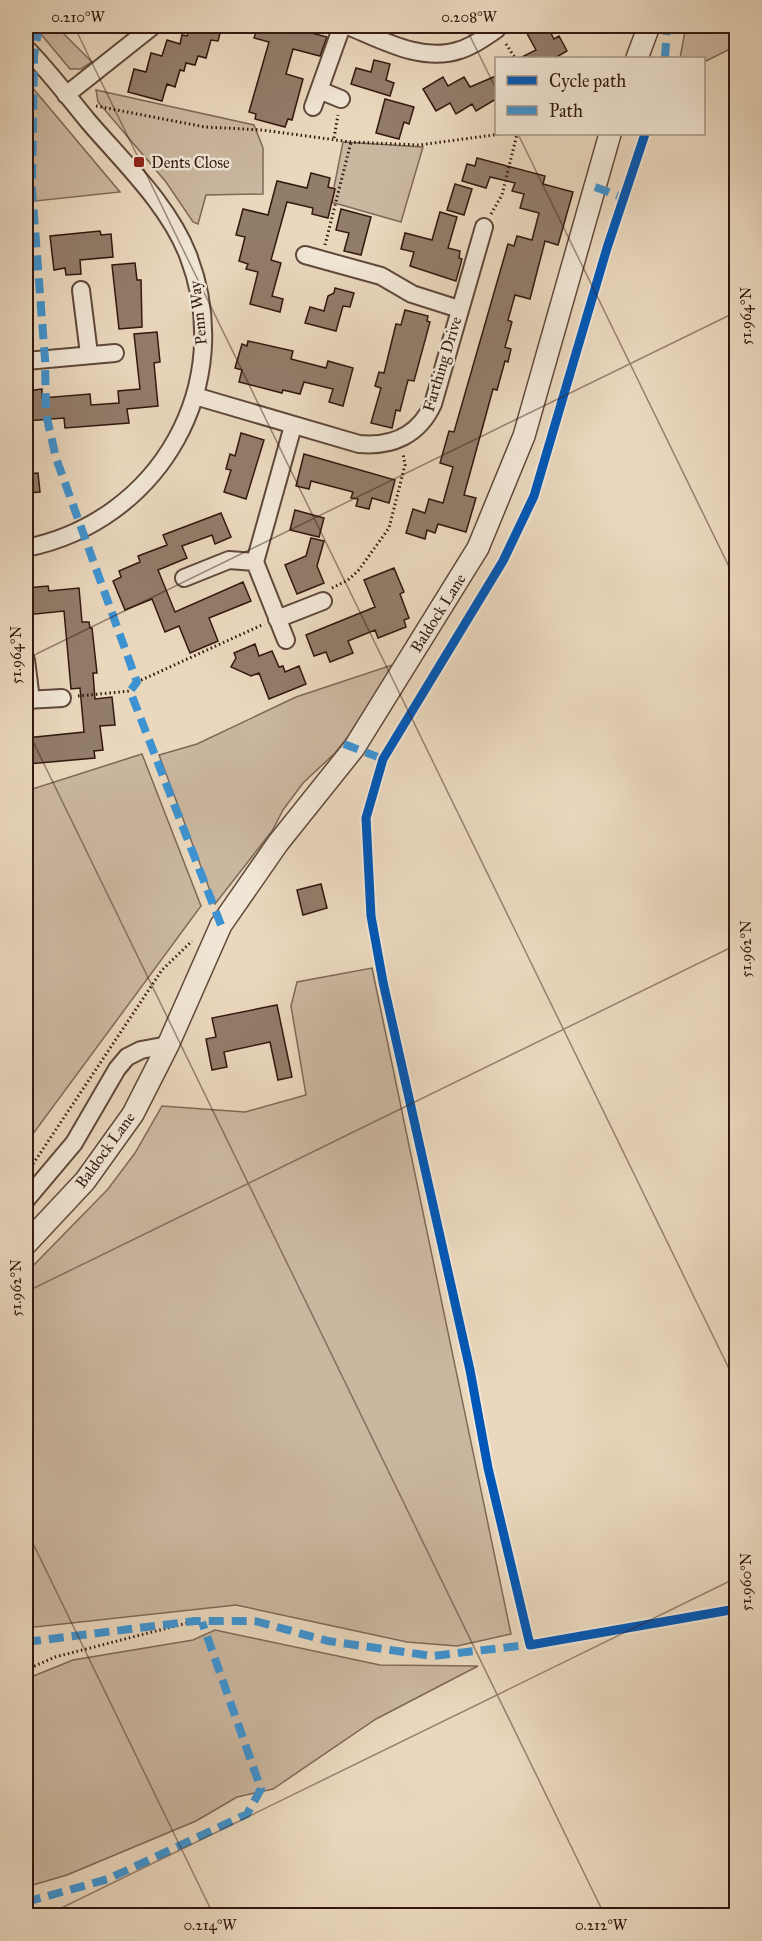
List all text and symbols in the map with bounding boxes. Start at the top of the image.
text: 0.210°W [51,8,106,26]
text: 0.208°W [441,8,498,26]
legend [495,57,705,135]
text: Cycle path [549,70,626,92]
text: Path [549,100,583,122]
place label: Dents Close [151,153,230,172]
marker: Dents Close [132,155,146,169]
street label: Penn Way [185,279,211,346]
text: 51.964°N [737,287,755,345]
street label: Farthing Drive [419,314,467,414]
street label: Baldock Lane [406,570,470,656]
text: 51.964°N [7,626,25,684]
text: 51.962°N [737,920,755,978]
street label: Baldock Lane [71,1108,139,1192]
text: 51.962°N [7,1259,25,1317]
text: 51.960°N [737,1552,755,1611]
text: 0.214°W [183,1916,237,1934]
text: 0.212°W [575,1916,628,1934]

